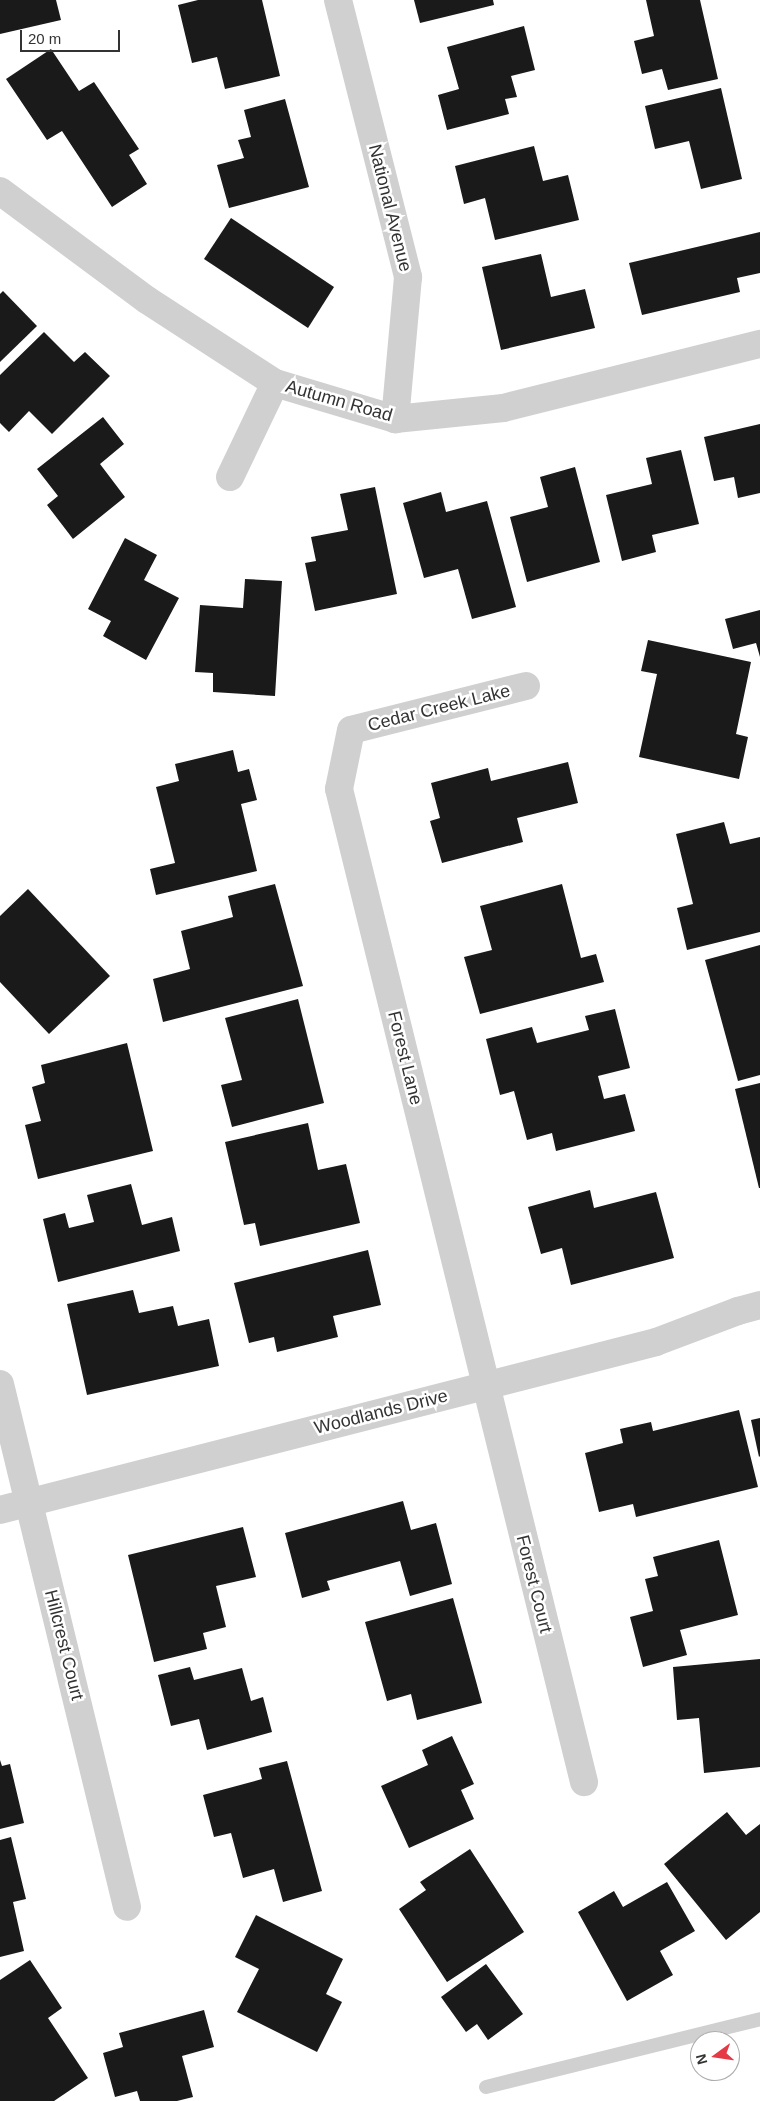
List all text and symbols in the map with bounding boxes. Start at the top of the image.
scale bar [22,20,122,52]
text: 20 m [28,30,61,47]
street label: National Avenue [364,141,416,275]
street label: Autumn Road [283,375,395,427]
street label: Cedar Creek Lake [366,680,512,736]
street label: Forest Lane [383,1009,427,1107]
street label: Woodlands Drive [312,1385,450,1439]
street label: Forest Court [511,1533,557,1635]
street label: Hillcrest Court [40,1588,88,1702]
north arrow [690,2031,740,2081]
text: N [692,2053,710,2066]

